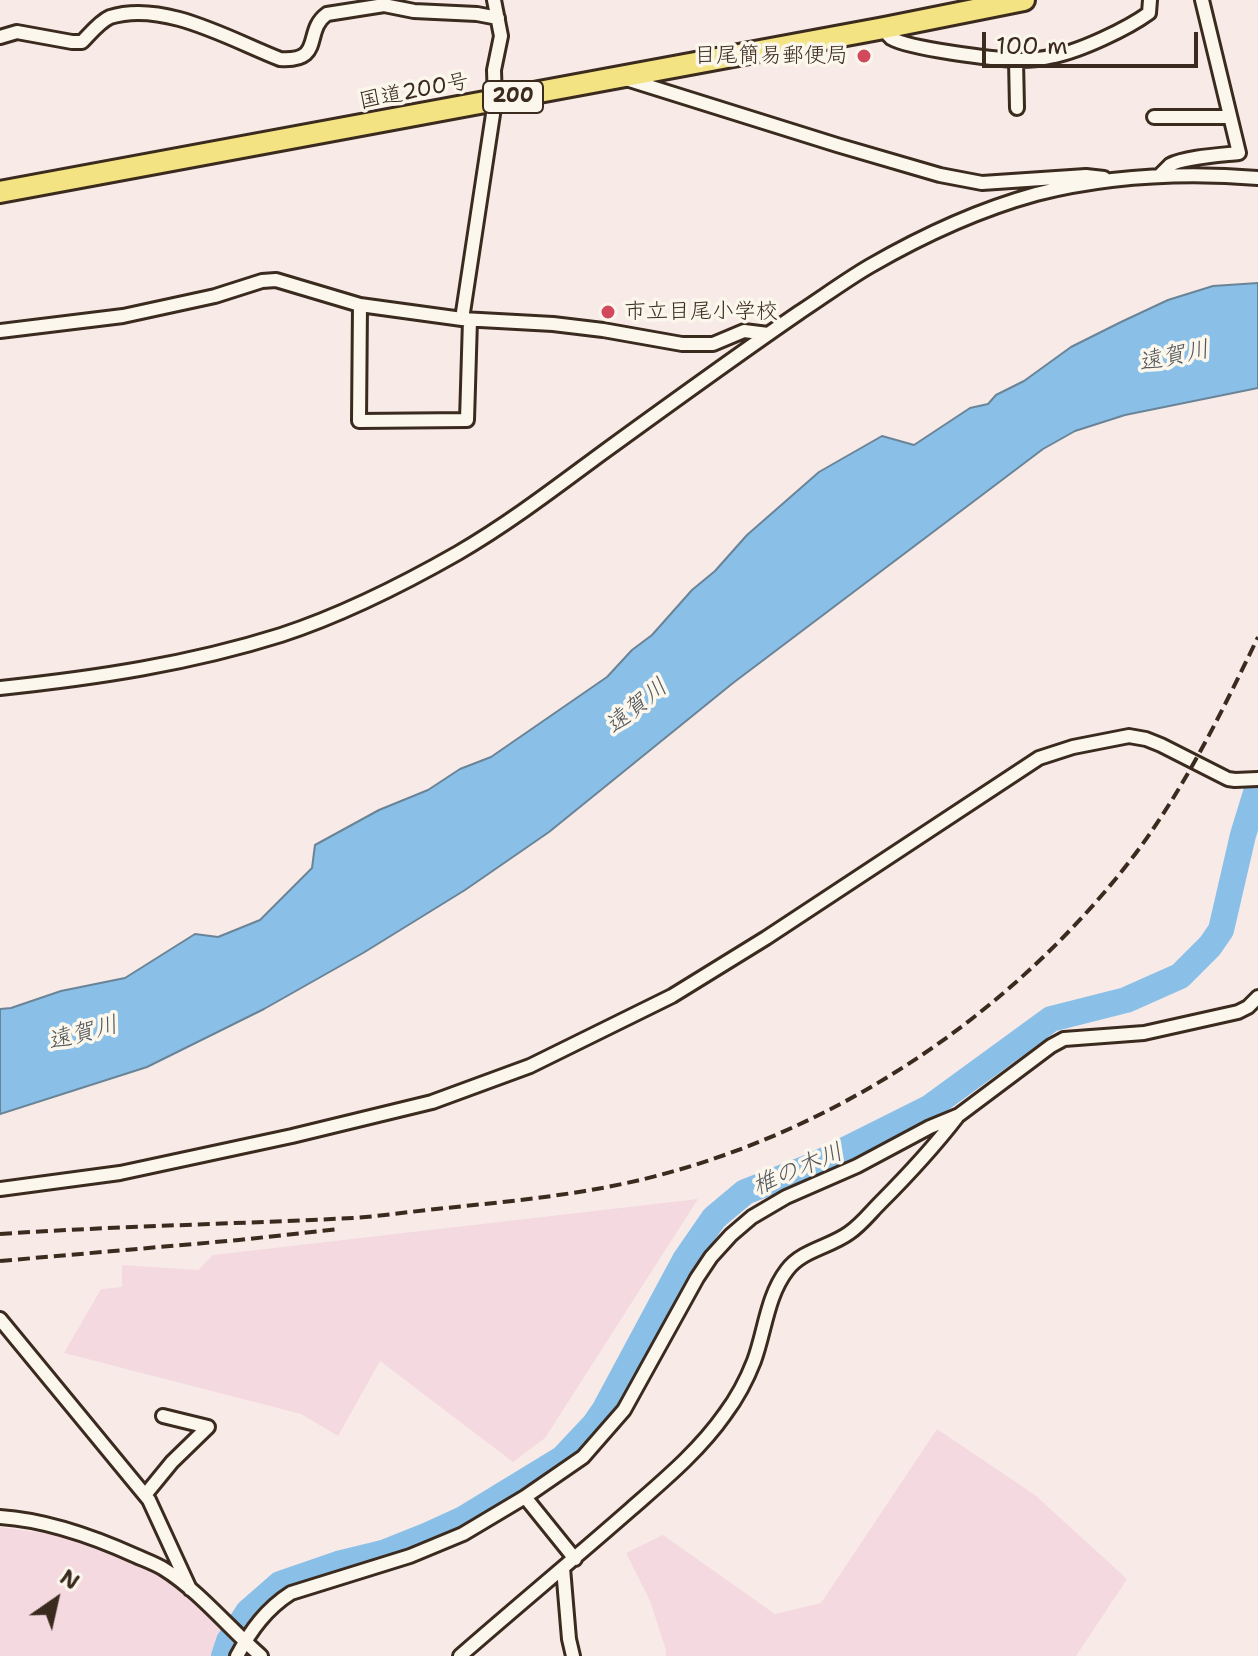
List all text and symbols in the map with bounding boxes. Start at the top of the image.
scale bar [986,16,1202,66]
text: 100 m [996,30,1068,62]
place label: 目尾簡易郵便局 [694,43,848,69]
marker: 目尾簡易郵便局 [855,47,873,65]
street label: 国道200号 [357,68,471,116]
road number: 200 [483,81,543,113]
place label: 市立目尾小学校 [624,299,778,325]
marker: 市立目尾小学校 [599,303,617,321]
water label: 遠賀川 [1136,335,1212,379]
water label: 遠賀川 [600,673,674,741]
water label: 遠賀川 [44,1011,122,1057]
water label: 椎の木川 [748,1138,848,1202]
north arrow [16,1560,96,1640]
text: N [54,1563,85,1597]

